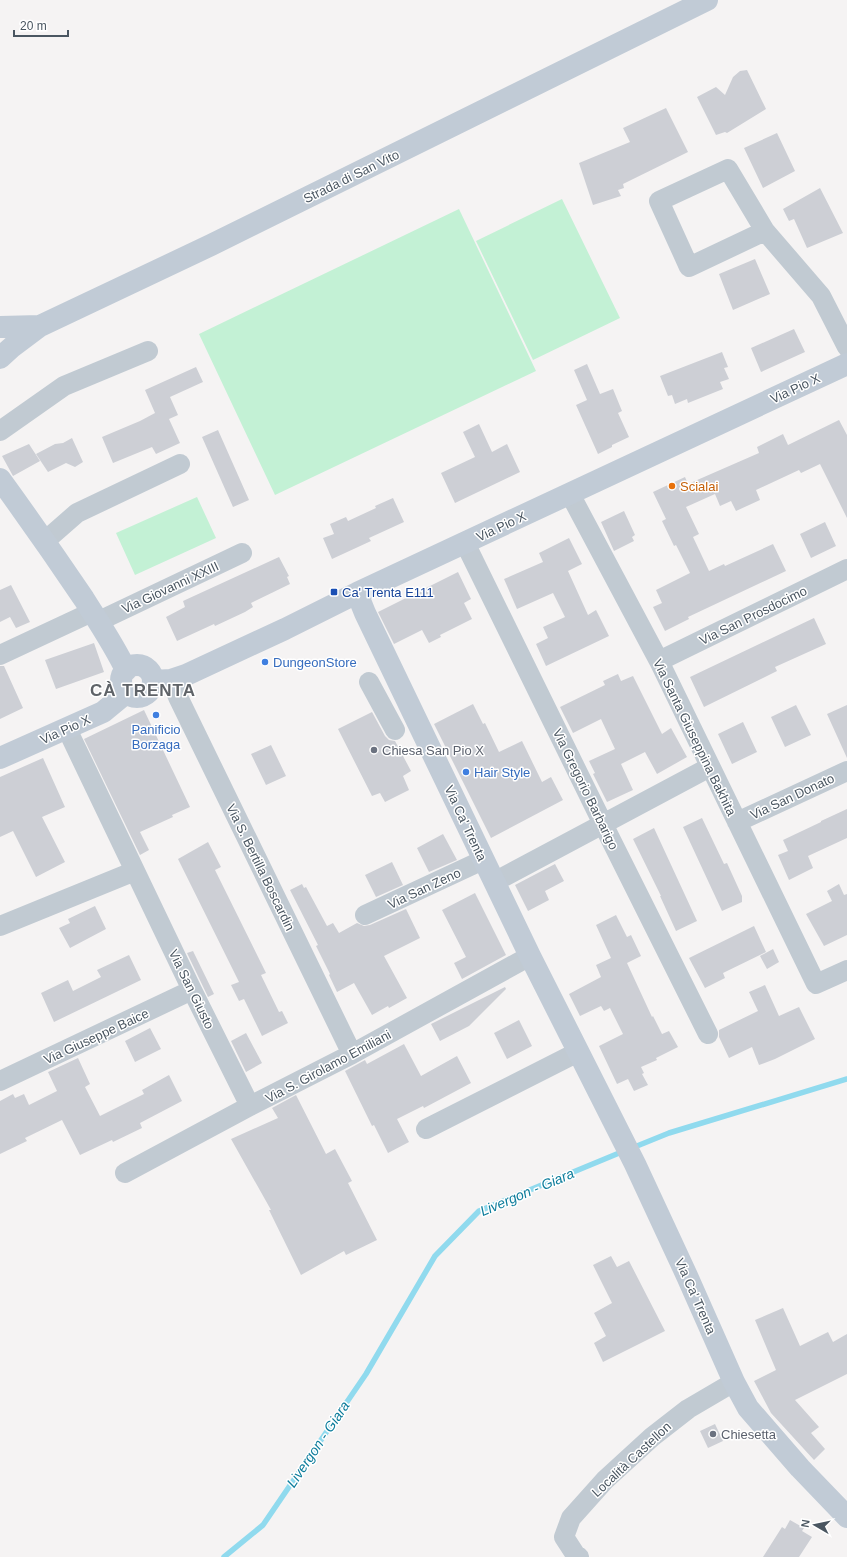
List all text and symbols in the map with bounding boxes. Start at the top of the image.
scale bar [14,12,68,38]
text: 20 m [20,19,47,33]
street label: Strada di San Vito [301,147,401,206]
street label: Via Pio X [768,370,823,407]
place label: Scialai [680,479,718,494]
marker: Scialai [667,481,677,491]
street label: Via Pio X [474,508,529,545]
street label: Via Giovanni XXIII [119,558,221,616]
street label: Via San Prosdocimo [697,583,809,648]
place label: Ca' Trenta E111 [342,585,434,600]
marker: Ca' Trenta E111 [329,587,339,597]
place label: DungeonStore [273,655,357,670]
street label: Via Santa Giuseppina Bakhita [650,656,739,819]
marker: DungeonStore [260,657,270,667]
district label: CÀ TRENTA [90,681,196,700]
marker: Panificio Borzaga [151,710,161,720]
street label: Via Pio X [38,712,93,747]
place label: Panificio Borzaga [131,722,181,752]
street label: Via Gregorio Barbarigo [550,726,621,852]
place label: Chiesa San Pio X [382,743,484,758]
marker: Chiesa San Pio X [369,745,379,755]
place label: Hair Style [474,765,530,780]
marker: Hair Style [461,767,471,777]
street label: Via San Donato [748,770,837,822]
street label: Via Ca' Trenta [441,783,490,864]
street label: Via S. Bertilla Boscardin [223,801,298,933]
street label: Via San Zeno [385,865,463,912]
street label: Via San Giusto [166,947,217,1031]
street label: Via Giuseppe Baice [41,1006,151,1067]
street label: Via S. Girolamo Emiliani [263,1027,394,1106]
water label: Livergon - Giara [478,1165,577,1219]
street label: Via Ca' Trenta [672,1256,719,1337]
water label: Livergon - Giara [283,1398,353,1490]
street label: Località Castellon [589,1419,674,1500]
place label: Chiesetta [721,1427,777,1442]
marker: Chiesetta [708,1429,718,1439]
north arrow [795,1505,835,1545]
text: N [799,1519,812,1528]

